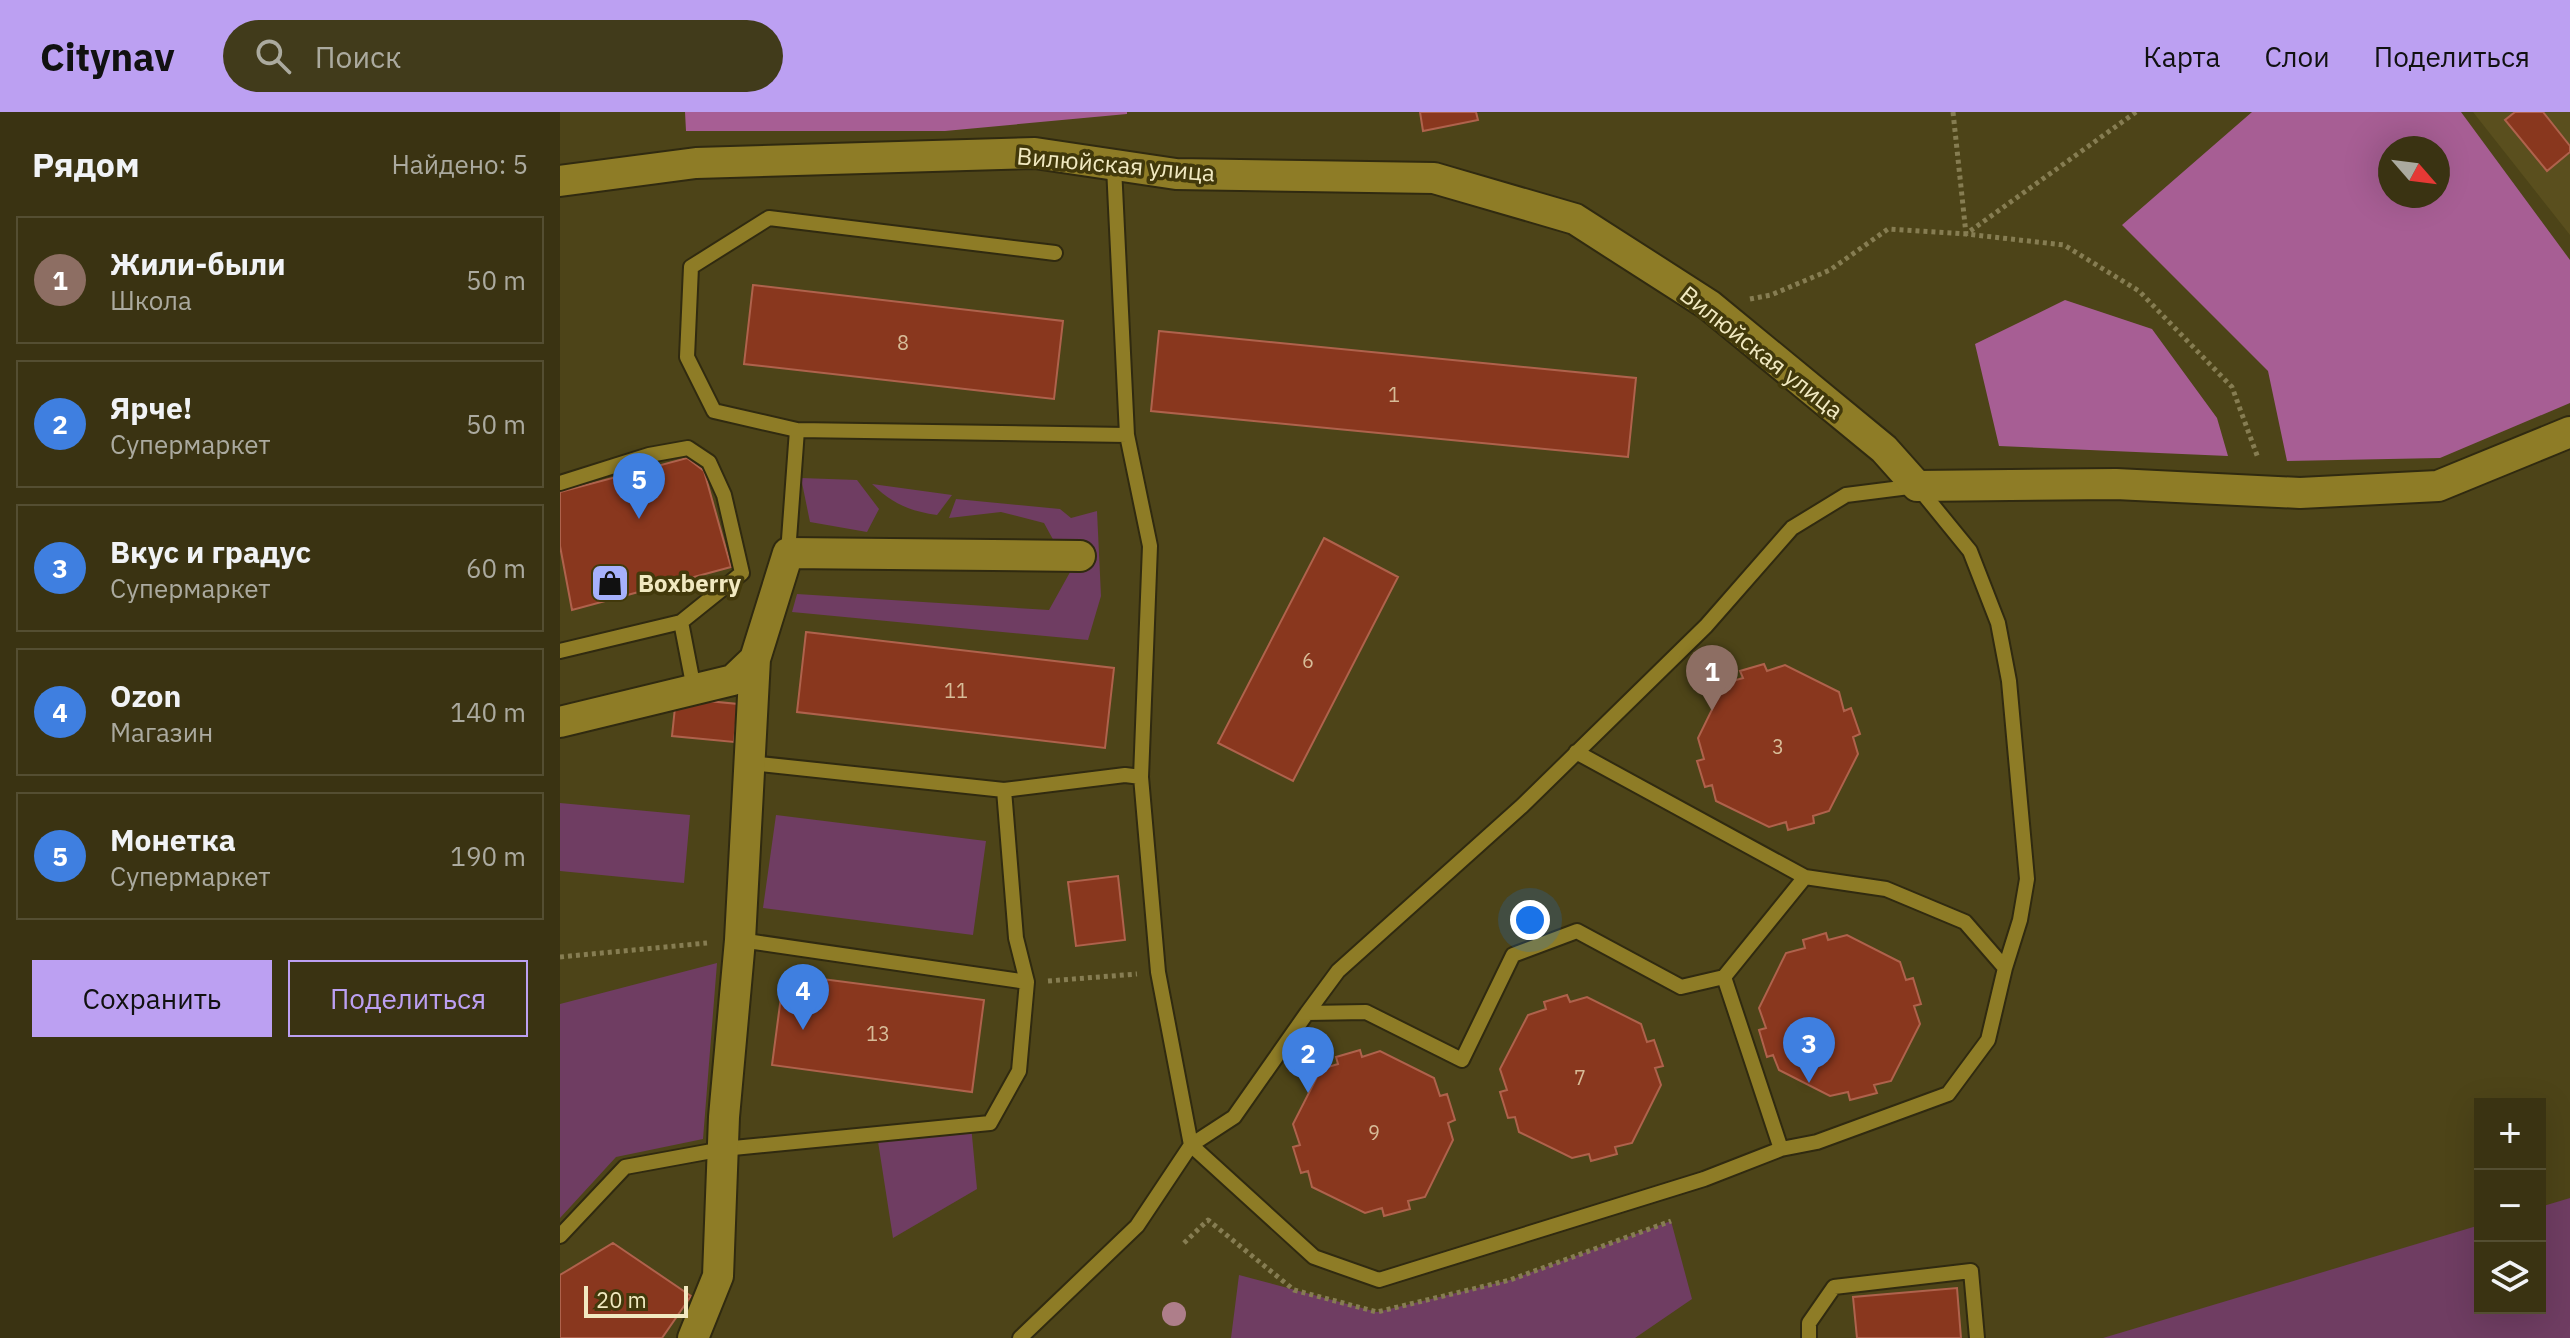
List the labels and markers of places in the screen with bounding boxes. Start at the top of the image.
pin: 5 [613,453,665,519]
shop icon: Boxberry [589,562,631,604]
place label: Boxberry [638,567,741,599]
pin: 1 [1686,645,1738,711]
pin: 4 [777,964,829,1030]
pin: 3 [1783,1017,1835,1083]
pin: 2 [1282,1027,1334,1093]

